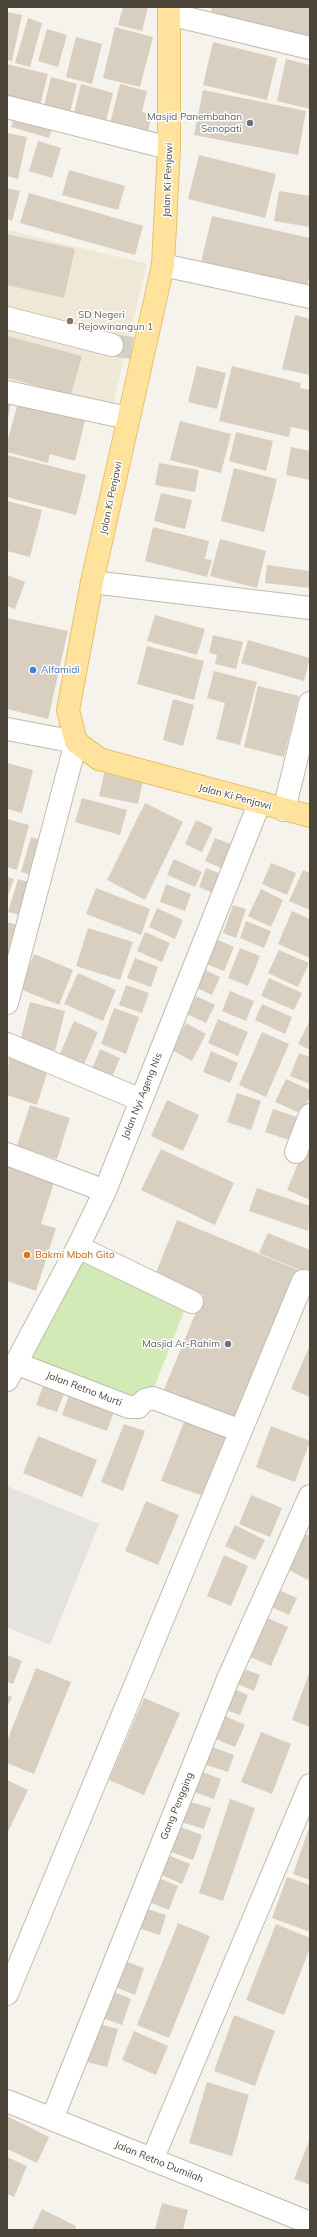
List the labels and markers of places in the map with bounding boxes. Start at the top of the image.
place label: Masjid Panembahan Senopati [147,111,242,134]
marker: Masjid Panembahan Senopati [245,118,255,128]
place label: SD Negeri Rejowinangun 1 [78,309,153,332]
marker: SD Negeri Rejowinangun 1 [65,316,75,326]
place label: Alfamidi [41,664,80,676]
marker: Alfamidi [28,665,38,675]
place label: Bakmi Mbah Gito [35,1249,115,1261]
marker: Bakmi Mbah Gito [22,1250,32,1260]
place label: Masjid Ar-Rahim [142,1338,220,1350]
marker: Masjid Ar-Rahim [223,1339,233,1349]

